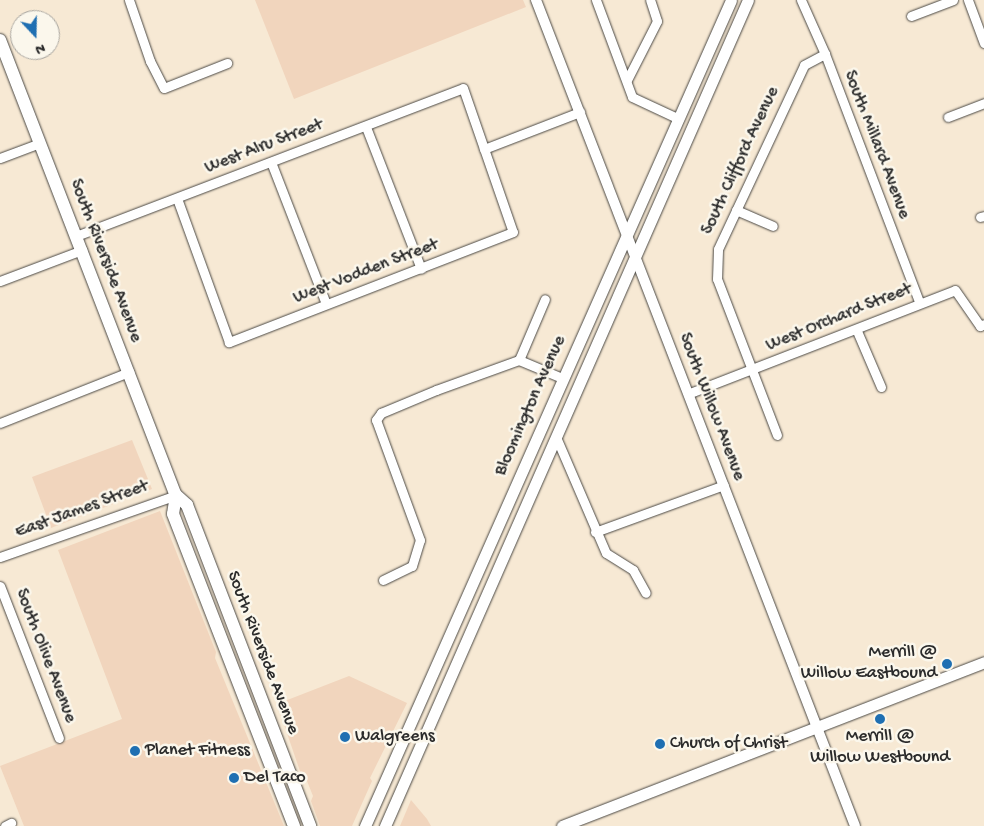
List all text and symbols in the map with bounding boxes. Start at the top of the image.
north arrow [10,10,60,60]
text: N [33,39,48,58]
street label: South Millard Avenue [838,68,914,222]
street label: South Clifford Avenue [697,84,785,238]
street label: West Alru Street [202,115,326,179]
street label: South Riverside Avenue [64,176,146,346]
street label: West Vodden Street [291,234,441,310]
street label: West Orchard Street [763,279,915,357]
street label: South Willow Avenue [673,330,749,484]
street label: Bloomington Avenue [490,333,572,479]
street label: East James Street [13,476,151,544]
street label: South Riverside Avenue [221,568,303,738]
street label: South Olive Avenue [10,586,80,726]
place label: Merrill @ Willow Eastbound [801,643,937,686]
marker: Merrill @ Willow Eastbound [941,658,953,670]
marker: Merrill @ Willow Westbound [874,713,886,725]
place label: Walgreens [355,726,435,748]
place label: Merrill @ Willow Westbound [810,727,950,770]
marker: Walgreens [339,731,351,743]
place label: Church of Christ [670,733,787,755]
marker: Church of Christ [654,738,666,750]
place label: Planet Fitness [145,740,250,762]
marker: Planet Fitness [129,745,141,757]
place label: Del Taco [244,767,306,789]
marker: Del Taco [228,772,240,784]

